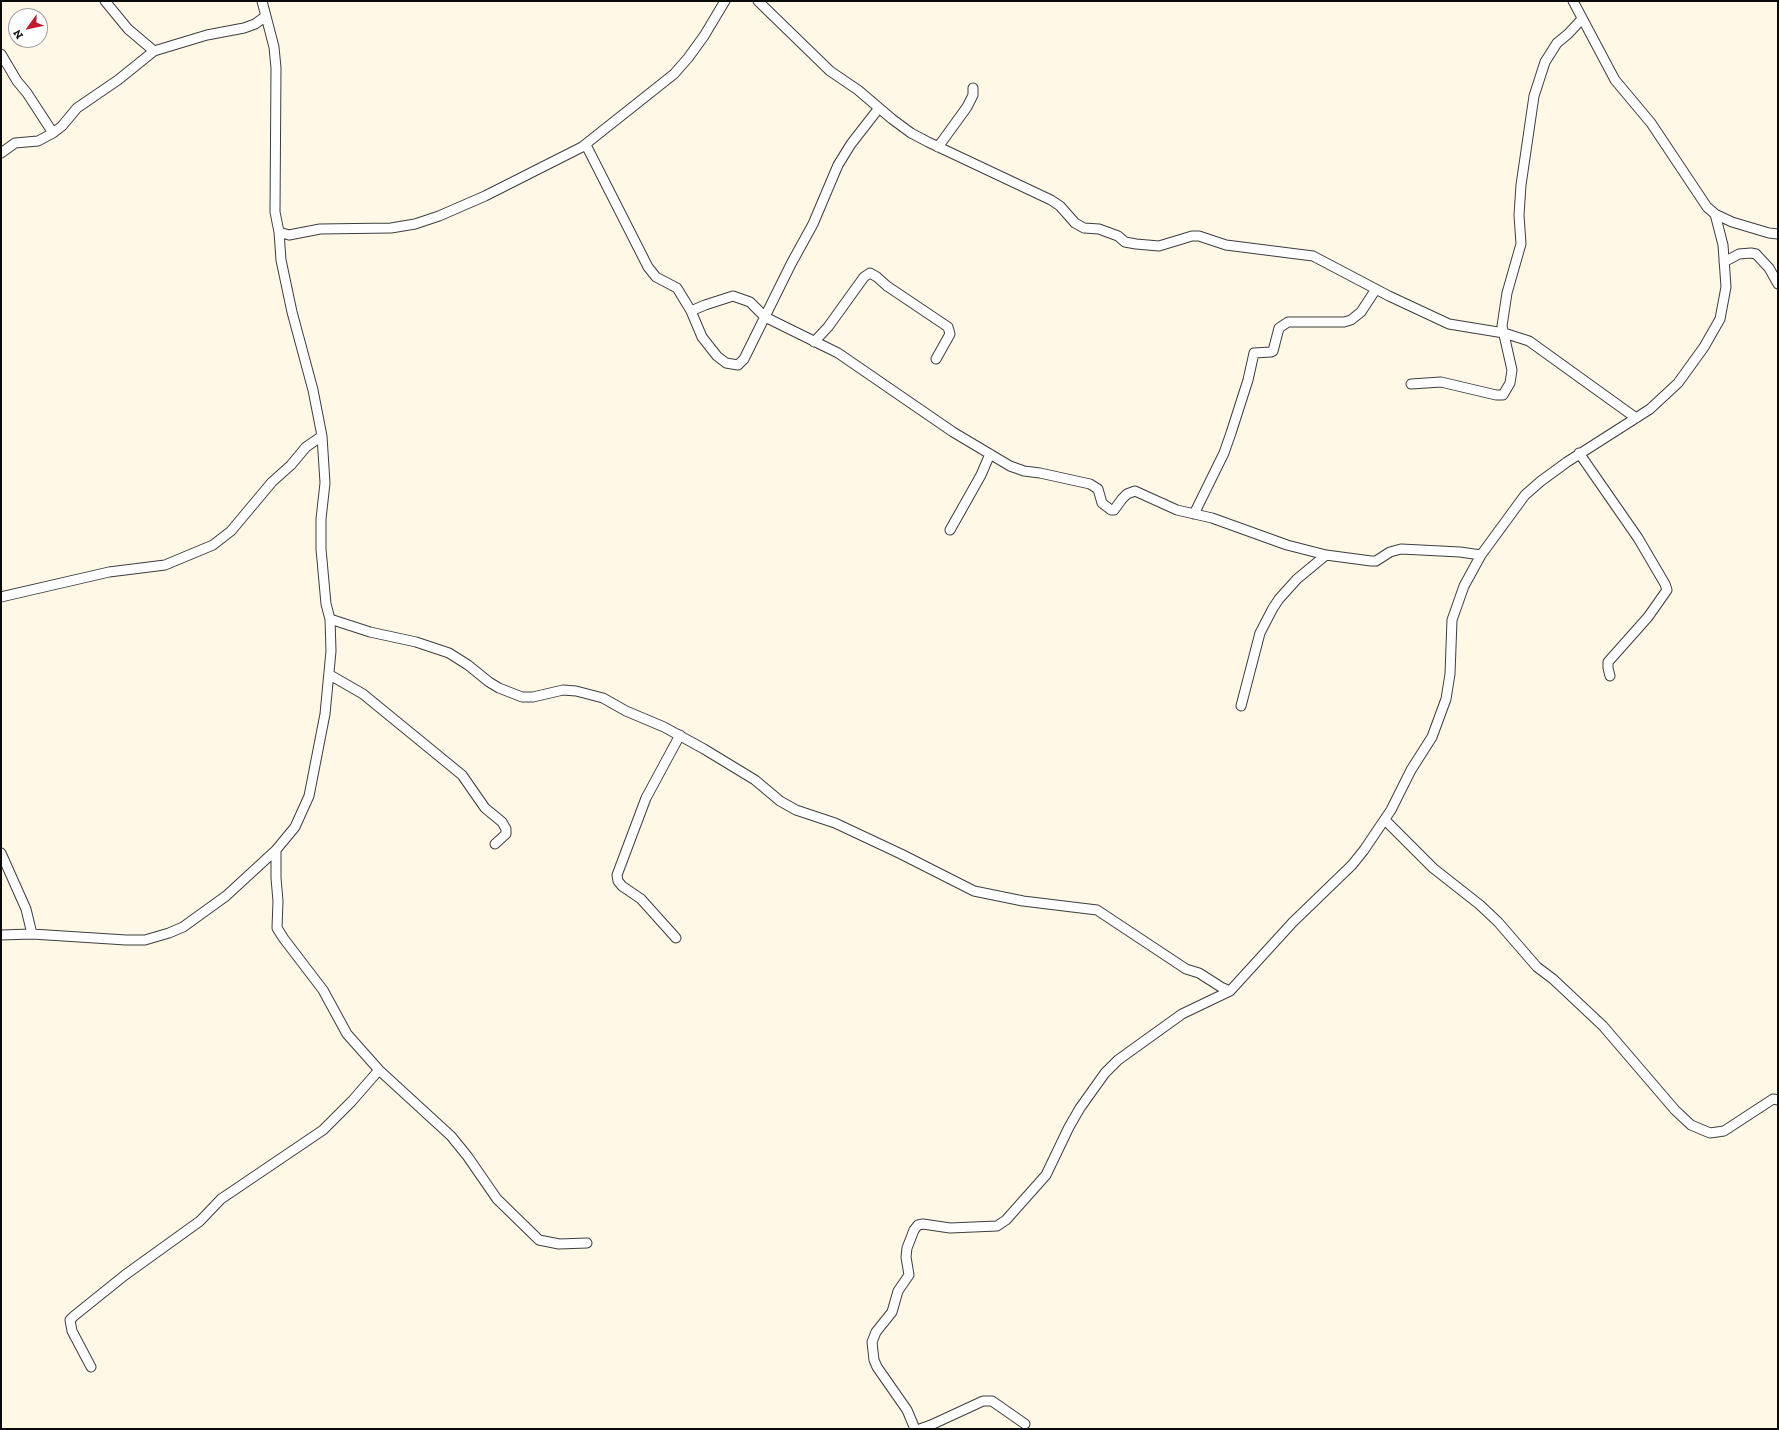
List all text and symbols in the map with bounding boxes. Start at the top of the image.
north arrow [8,8,48,48]
text: N [11,27,26,41]

